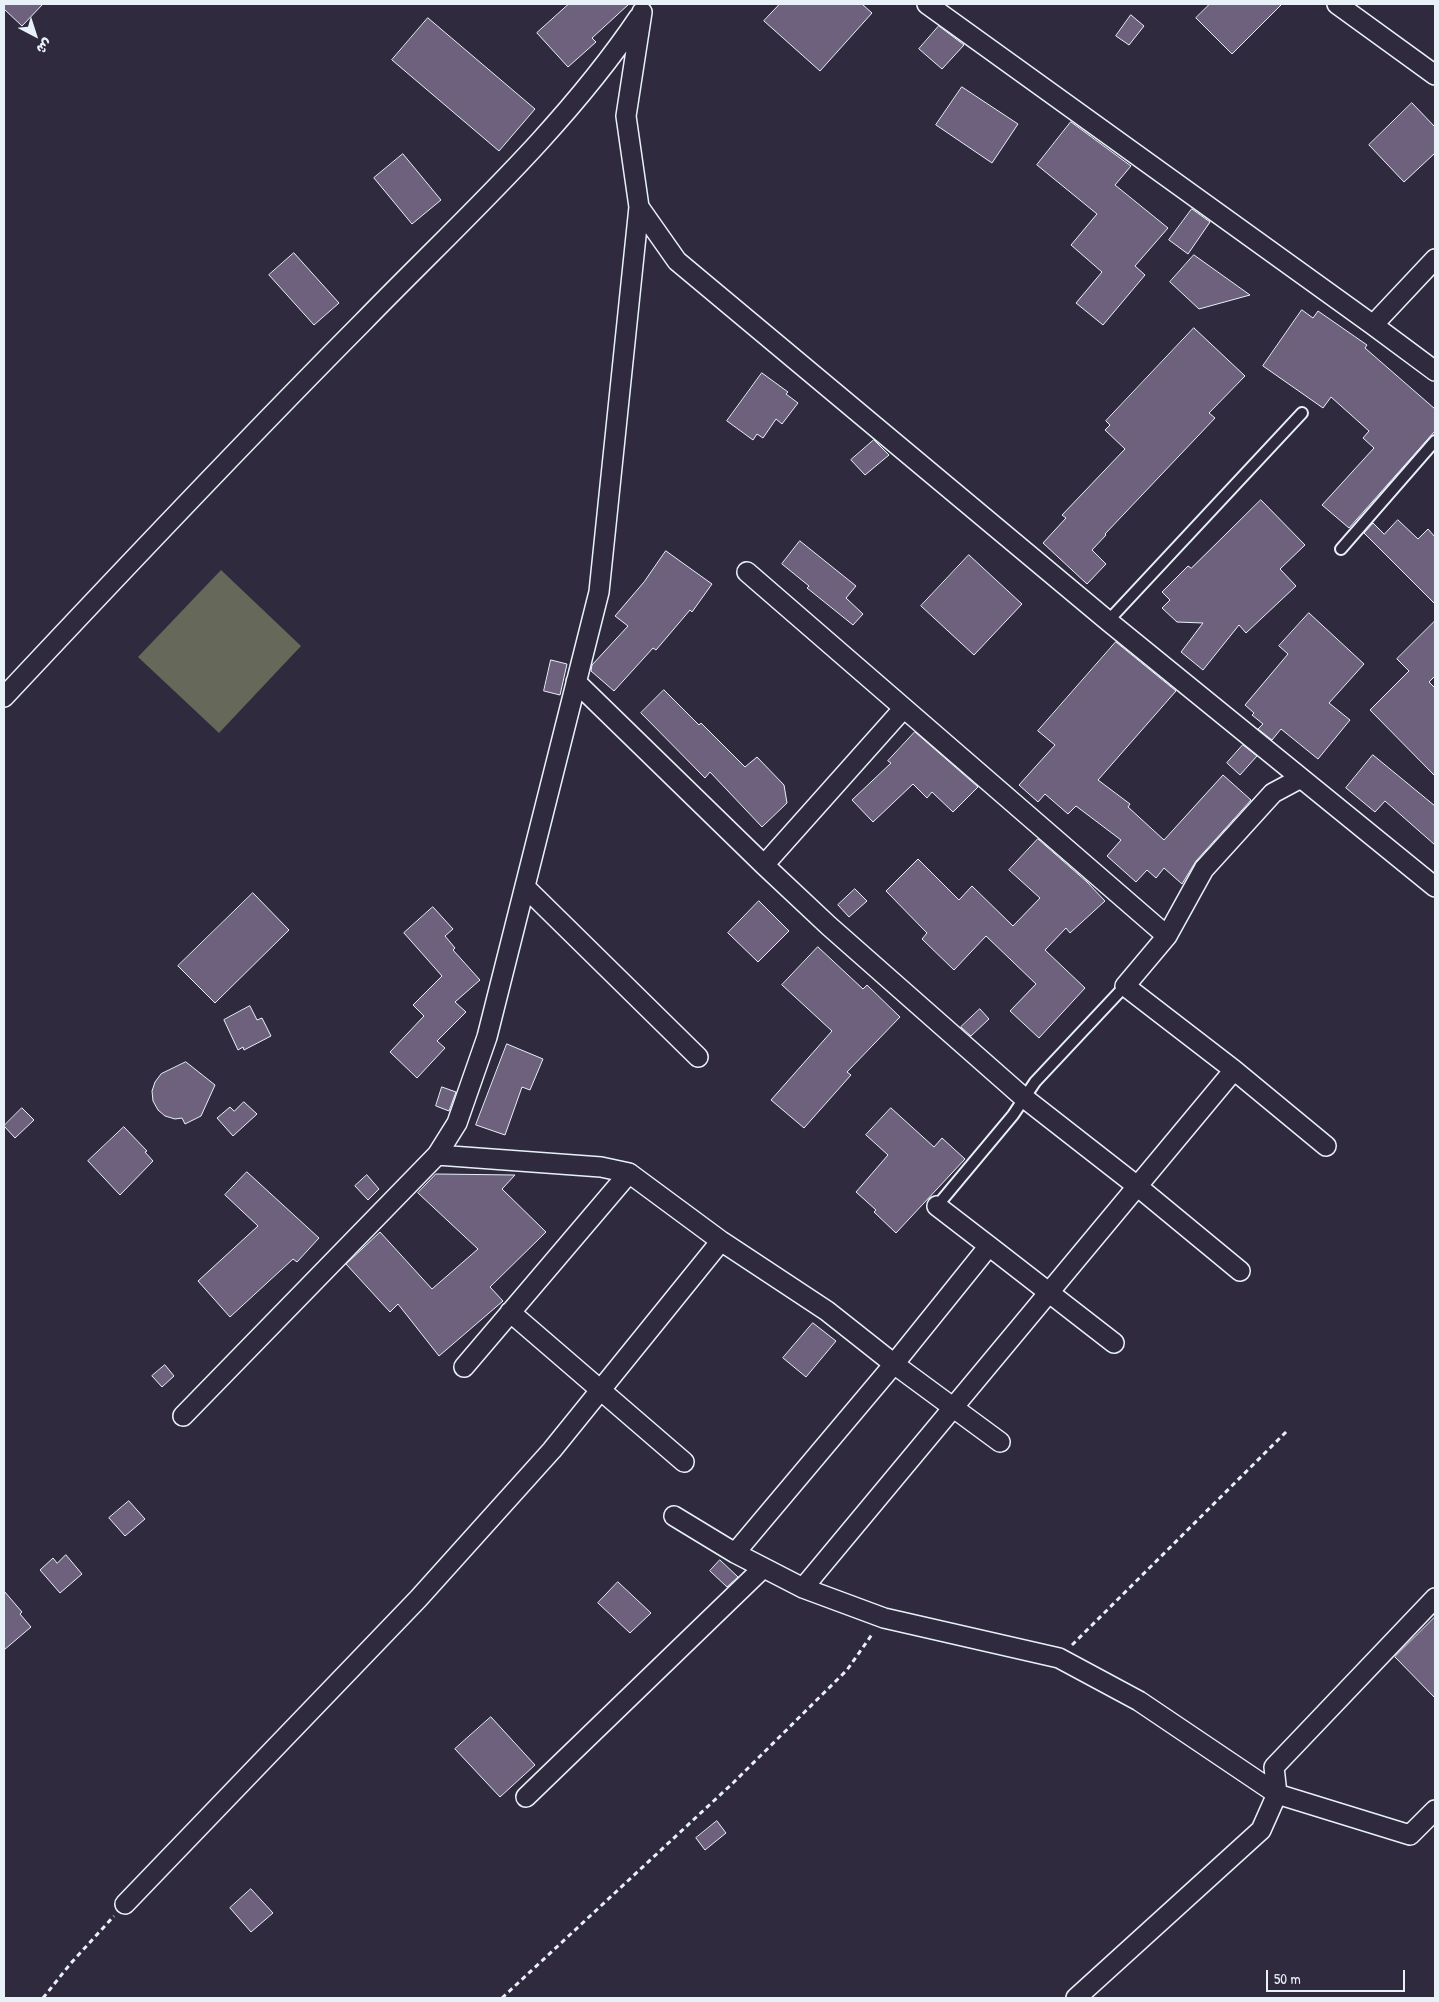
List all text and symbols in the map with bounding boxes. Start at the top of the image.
north arrow [10,10,60,60]
text: ش [33,35,57,59]
scale bar [1269,1960,1408,1992]
text: 50 m [1274,1968,1301,1989]

